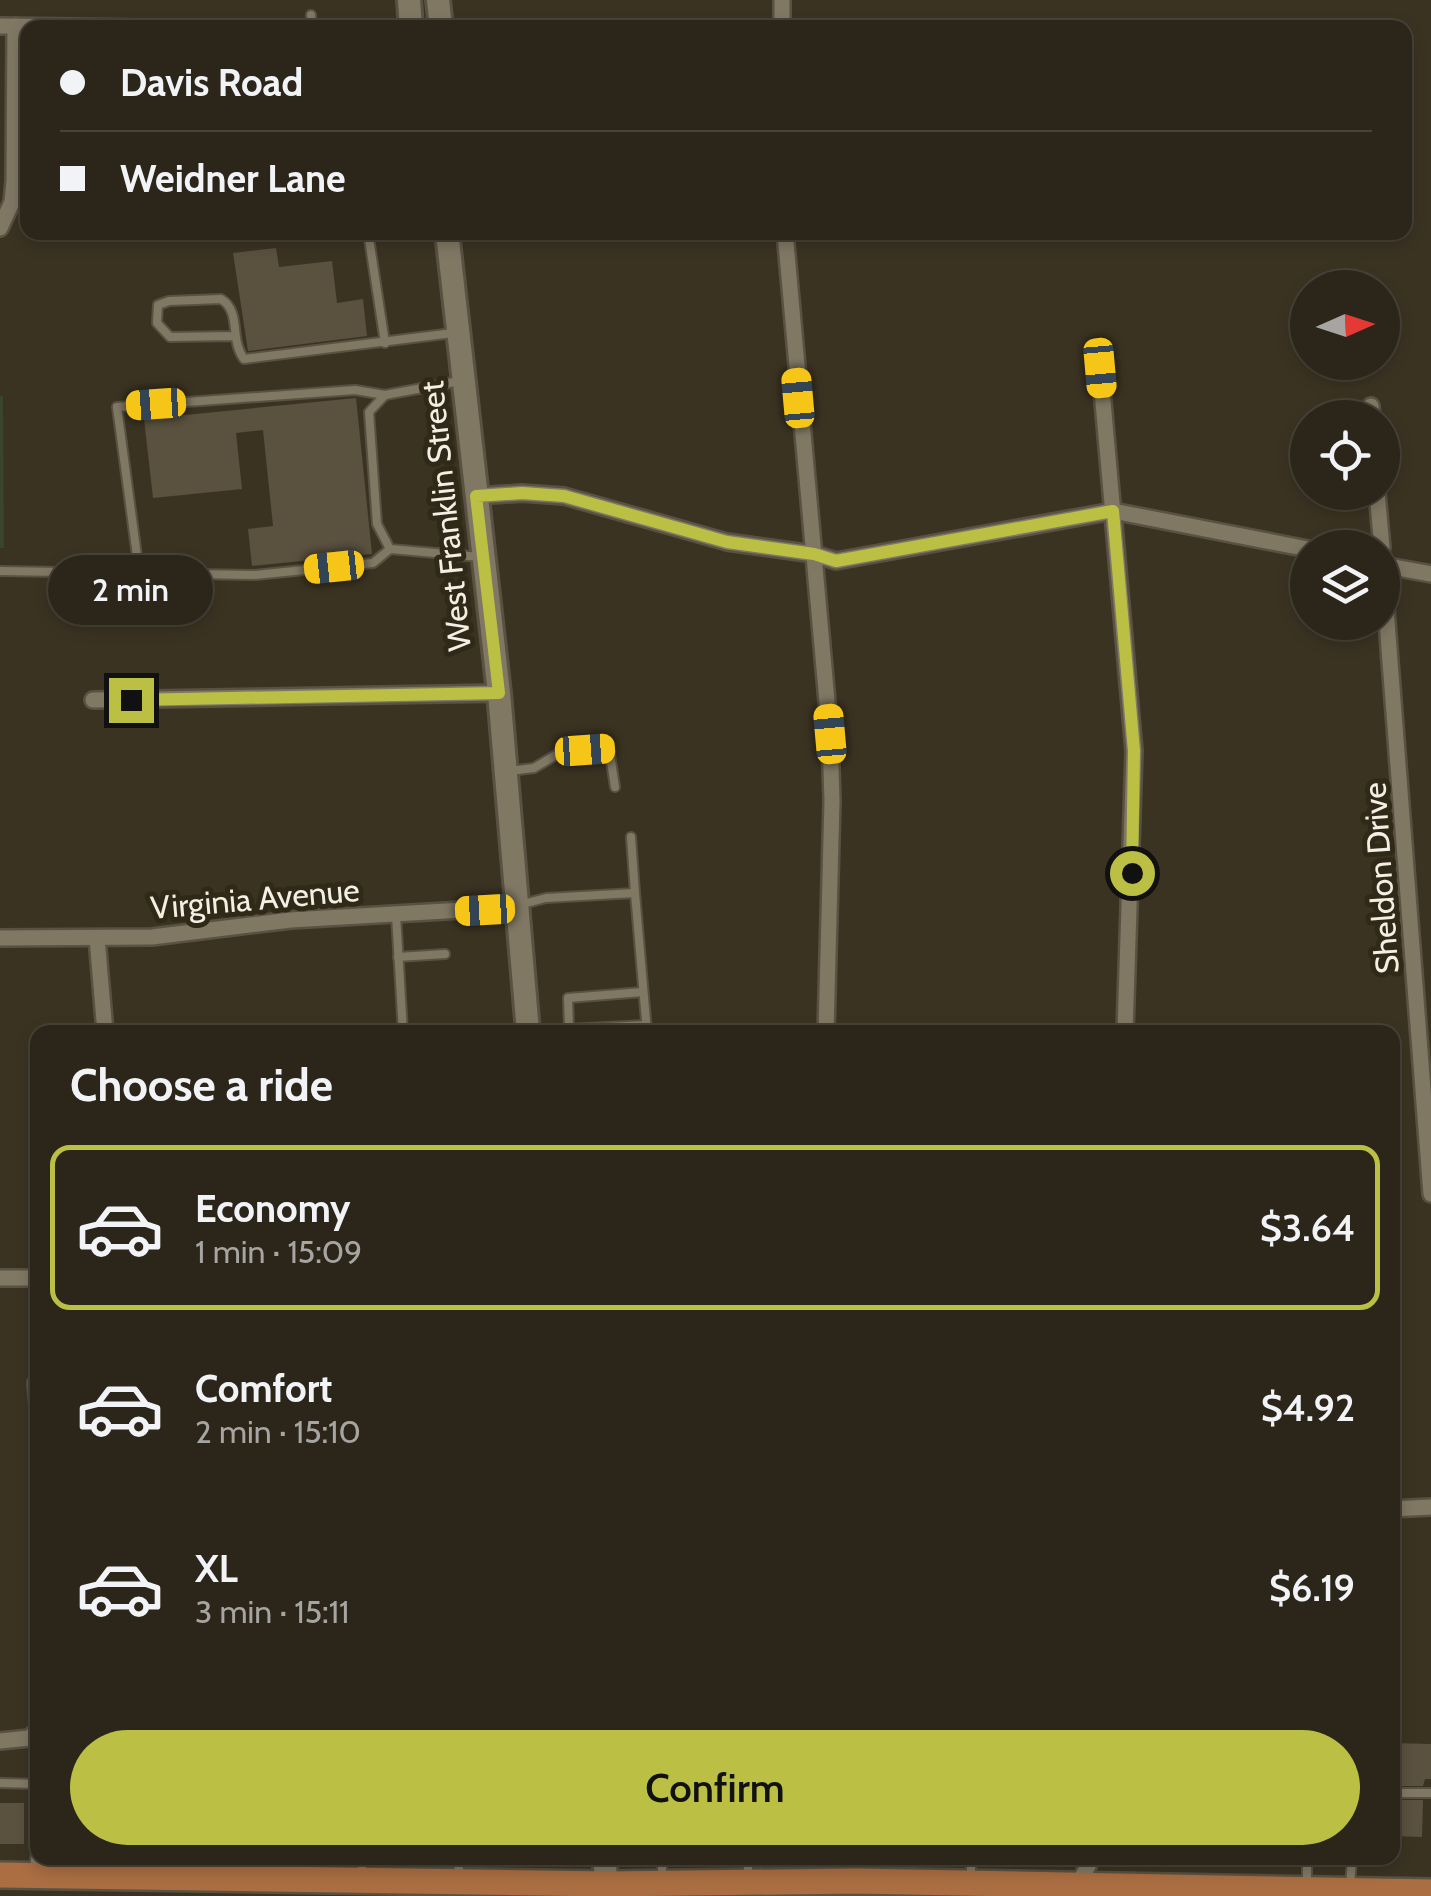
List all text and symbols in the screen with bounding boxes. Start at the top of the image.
text: Davis Road [120,59,303,106]
text: Weidner Lane [120,155,346,202]
north arrow [1290,270,1400,380]
map controls [1290,270,1400,640]
car [1082,337,1118,399]
car [780,367,816,429]
street label: West Franklin Street [412,379,479,653]
car [125,387,187,421]
button: locate [1290,400,1400,510]
button: layers [1290,530,1400,640]
car [303,549,365,585]
callout: 2 min [48,555,214,625]
text: 2 min [92,570,169,609]
route end [109,678,154,723]
car [812,703,848,765]
car [554,733,616,767]
street label: Sheldon Drive [1354,781,1407,975]
route start [1110,851,1155,896]
street label: Virginia Avenue [149,870,361,927]
car [454,893,516,927]
text: Choose a ride [70,1058,333,1112]
icon: car [75,1183,165,1273]
text: Economy [195,1185,350,1232]
text: $3.64 [1260,1204,1355,1251]
text: 1 min · 15:09 [195,1232,362,1271]
icon: car [75,1363,165,1453]
text: Comfort [195,1365,332,1412]
text: $4.92 [1261,1384,1355,1431]
text: 2 min · 15:10 [195,1412,361,1451]
icon: car [75,1543,165,1633]
text: XL [195,1545,238,1592]
text: $6.19 [1269,1564,1355,1611]
text: 3 min · 15:11 [195,1592,350,1631]
button: Confirm [70,1730,1360,1845]

